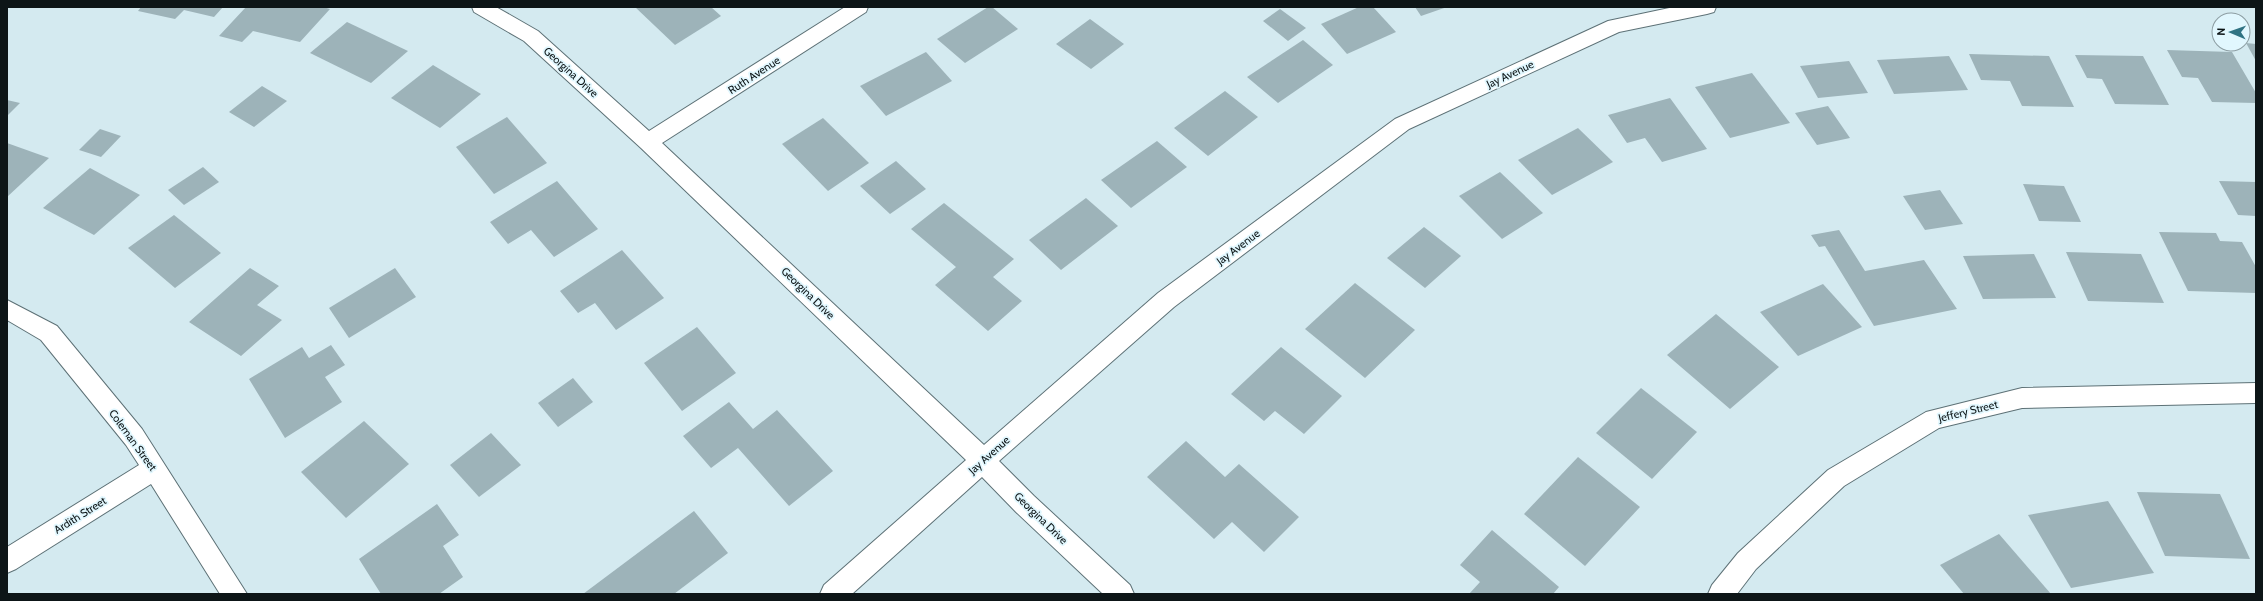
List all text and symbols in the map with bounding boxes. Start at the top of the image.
north arrow [2211,12,2251,52]
text: N [2214,28,2228,36]
street label: Georgina Drive [541,44,602,101]
street label: Ruth Avenue [725,53,783,97]
street label: Jay Avenue [1483,57,1536,91]
street label: Jay Avenue [1213,226,1263,268]
street label: Georgina Drive [778,264,838,322]
street label: Jeffery Street [1936,397,2000,425]
street label: Coleman Street [106,406,160,474]
street label: Jay Avenue [965,433,1013,478]
street label: Georgina Drive [1011,489,1071,547]
street label: Ardith Street [51,493,109,537]

